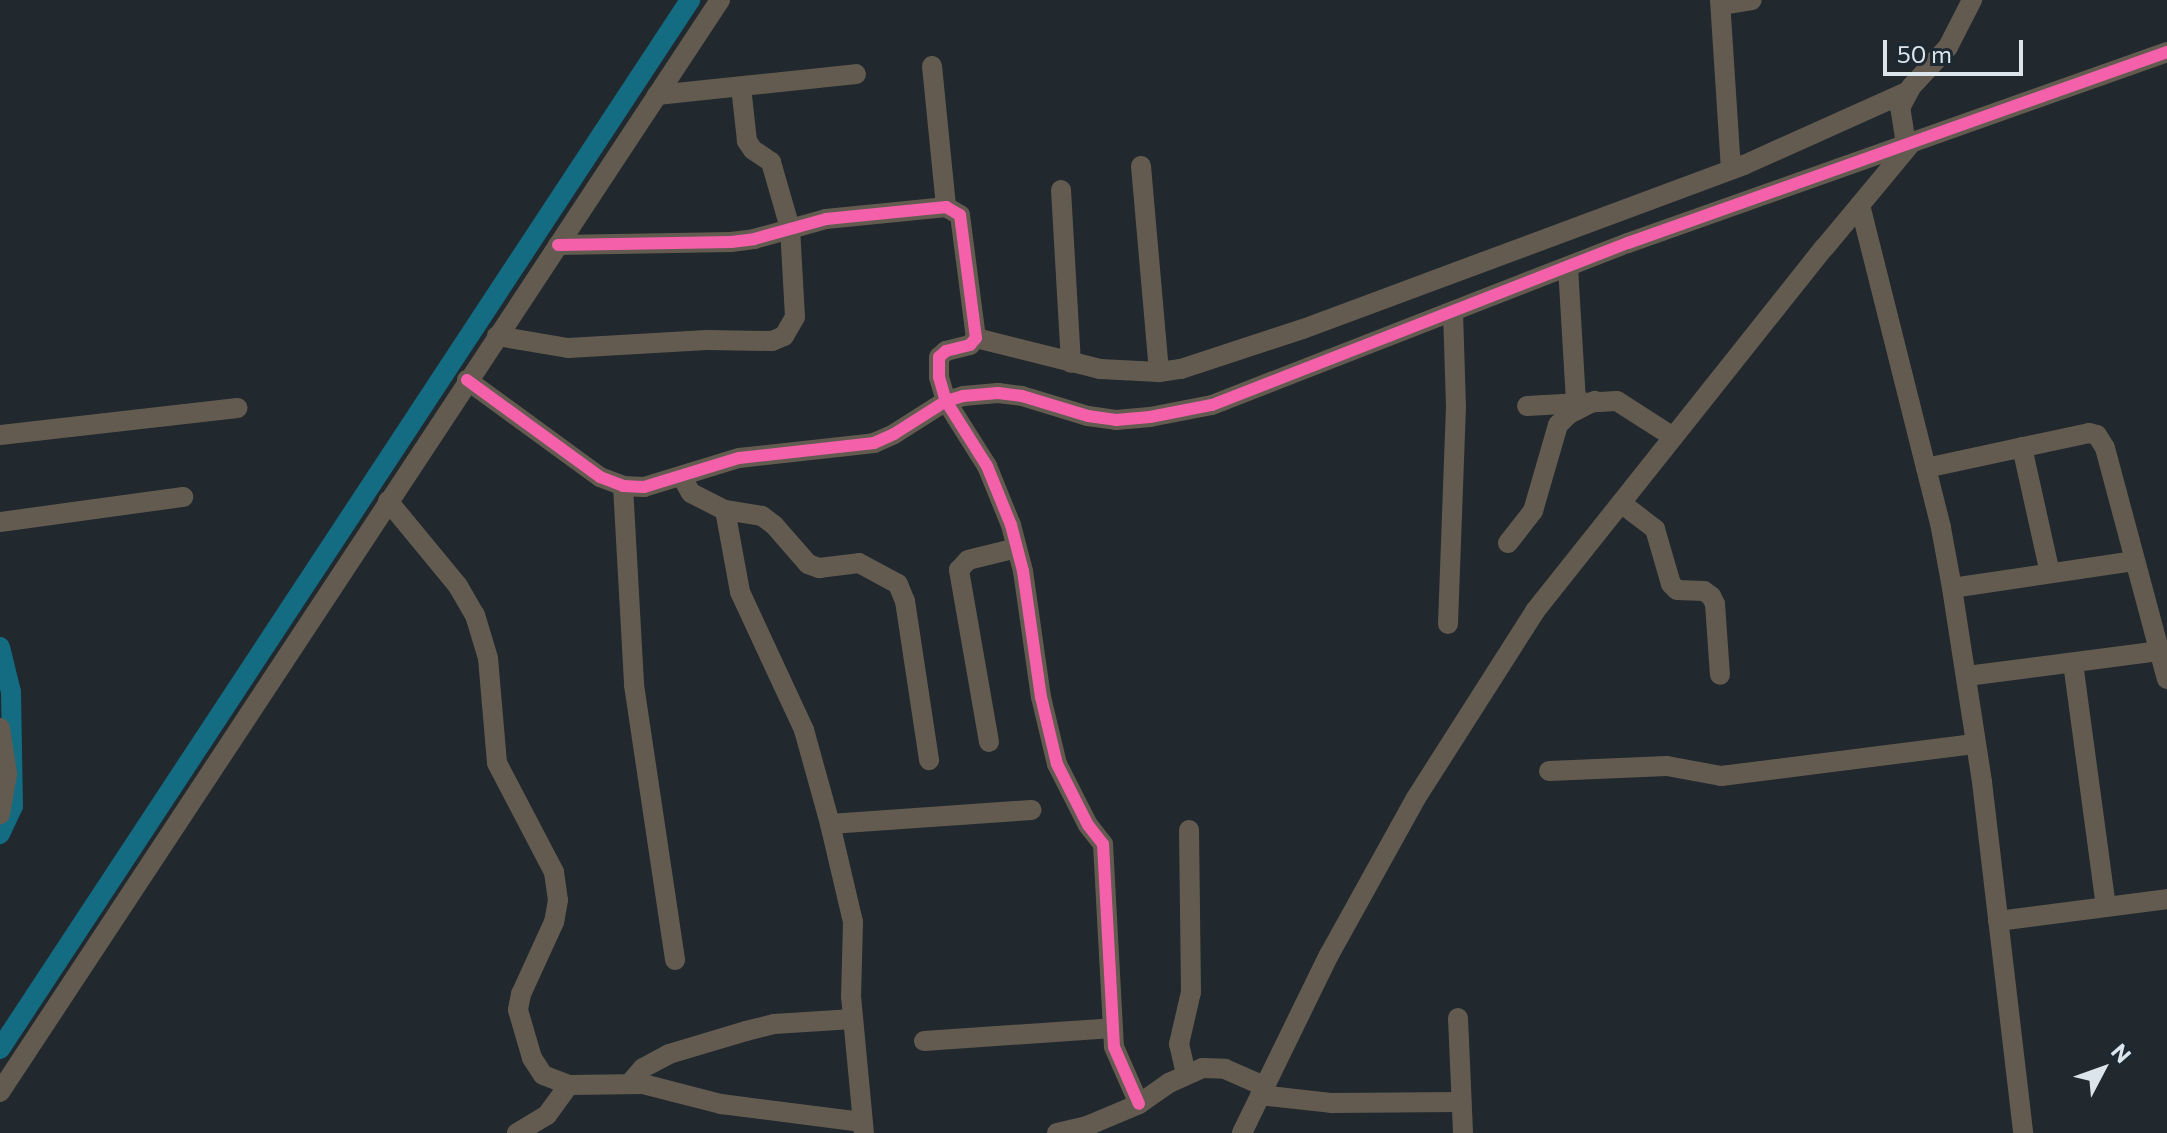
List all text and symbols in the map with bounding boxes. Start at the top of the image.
scale bar [1887,24,2027,74]
text: 50 m [1897,39,1952,68]
north arrow [2063,1029,2143,1109]
text: N [2106,1038,2137,1068]

